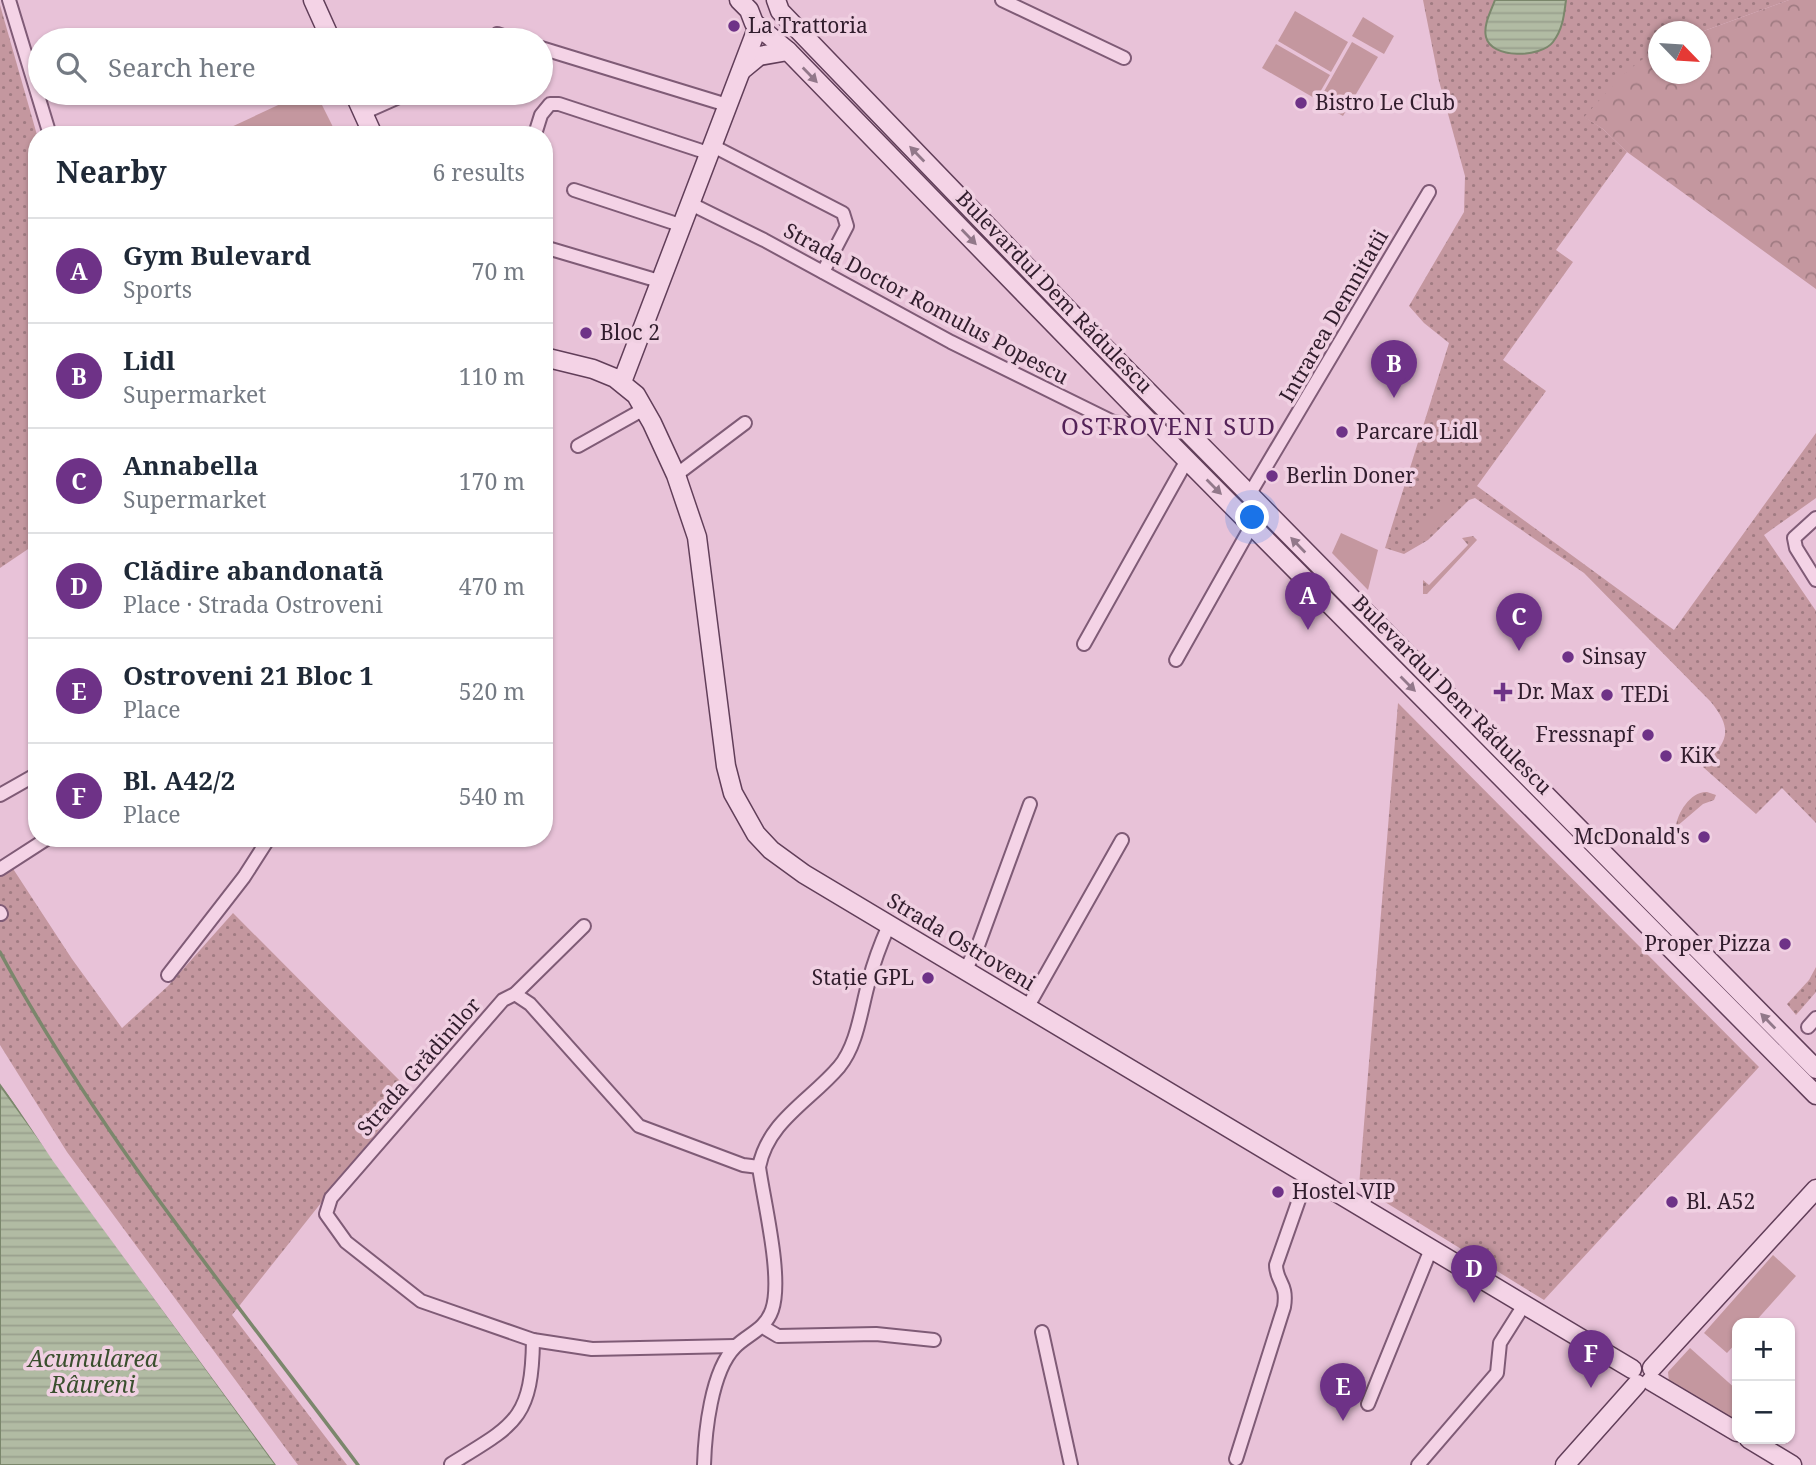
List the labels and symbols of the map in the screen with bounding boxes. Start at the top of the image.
place label: La Trattoria [748,11,868,39]
marker: La Trattoria [726,18,742,34]
north arrow [1648,21,1711,84]
one-way arrow [802,66,818,83]
place label: Bistro Le Club [1315,88,1455,116]
marker: Bistro Le Club [1293,95,1309,111]
one-way arrow [910,146,926,163]
street label: Bulevardul Dem Rădulescu [950,184,1159,399]
street label: Strada Doctor Romulus Popescu [779,216,1074,390]
street label: Intrarea Demnitatii [1272,224,1394,407]
one-way arrow [961,229,978,246]
place label: Bloc 2 [600,318,660,346]
marker: Bloc 2 [578,325,594,341]
pin: B [1371,340,1417,398]
district label: OSTROVENI SUD [1061,409,1277,442]
place label: Parcare Lidl [1356,417,1479,445]
marker: Parcare Lidl [1334,424,1350,440]
place label: Berlin Doner [1286,461,1415,489]
marker: Berlin Doner [1264,468,1280,484]
one-way arrow [1206,479,1223,496]
your location [1235,500,1269,534]
one-way arrow [1291,537,1307,554]
pin: A [1285,572,1331,630]
street label: Bulevardul Dem Rădulescu [1347,588,1559,800]
pin: C [1496,593,1542,651]
place label: Sinsay [1582,642,1647,670]
marker: Sinsay [1560,649,1576,665]
one-way arrow [1400,676,1417,693]
place label: Dr. Max [1517,677,1595,705]
place label: TEDi [1621,680,1669,708]
marker: Dr. Max [1495,684,1511,700]
marker: TEDi [1599,687,1615,703]
place label: Fressnapf [1536,720,1636,748]
marker: Fressnapf [1640,727,1656,743]
place label: KiK [1680,741,1716,769]
marker: KiK [1658,748,1674,764]
place label: McDonald's [1574,822,1690,850]
marker: McDonald's [1696,829,1712,845]
street label: Strada Ostroveni [882,886,1041,997]
place label: Proper Pizza [1644,929,1771,957]
marker: Proper Pizza [1777,936,1793,952]
place label: Stație GPL [812,963,914,991]
marker: Stație GPL [920,970,936,986]
street label: Strada Grădinilor [350,991,486,1142]
one-way arrow [1760,1013,1776,1030]
place label: Hostel VIP [1292,1177,1395,1205]
marker: Hostel VIP [1270,1184,1286,1200]
place label: Bl. A52 [1686,1187,1755,1215]
marker: Bl. A52 [1664,1194,1680,1210]
pin: D [1451,1245,1497,1303]
pin: F [1568,1330,1614,1388]
water label: Acumularea Râureni [26,1342,159,1400]
pin: E [1320,1363,1366,1421]

